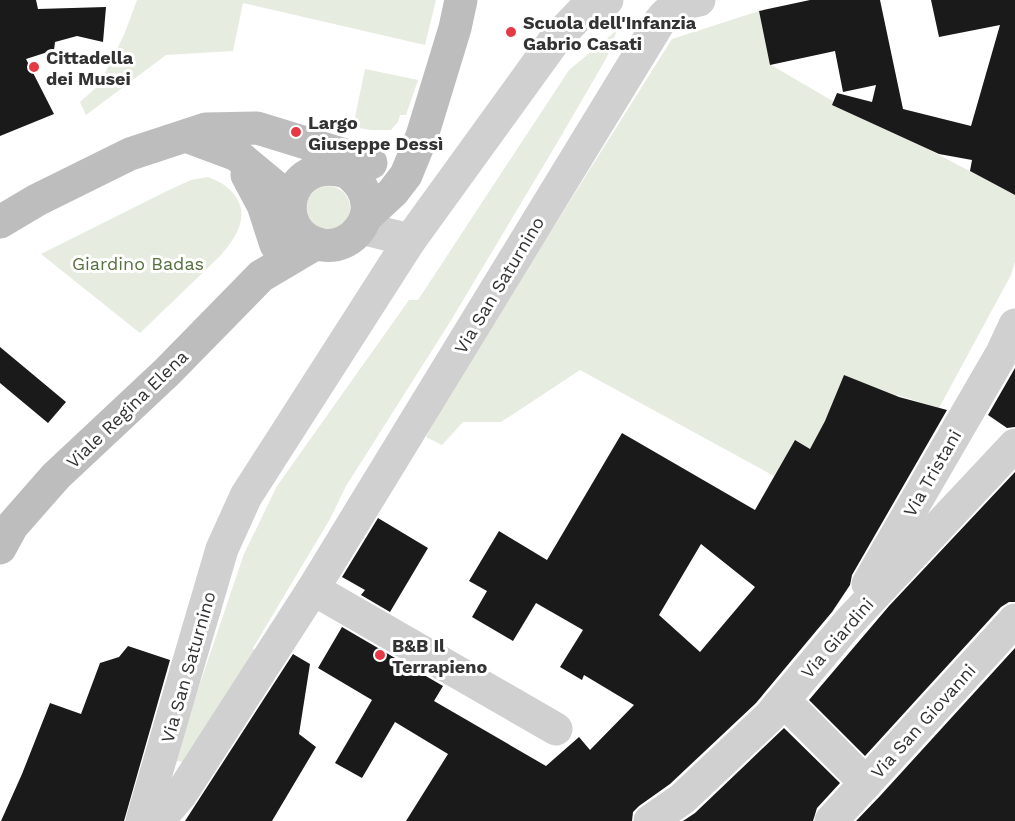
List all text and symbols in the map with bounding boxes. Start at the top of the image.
place label: Scuola dell'Infanzia Gabrio Casati [523,12,697,54]
marker: Scuola dell'Infanzia Gabrio Casati [504,25,518,39]
place label: Cittadella dei Musei [46,47,134,89]
marker: Cittadella dei Musei [27,60,41,74]
place label: Largo Giuseppe Dessì [308,112,443,154]
marker: Largo Giuseppe Dessì [289,125,303,139]
street label: Via San Saturnino [450,213,548,357]
park label: Giardino Badas [72,253,204,274]
street label: Viale Regina Elena [62,346,192,472]
street label: Via Tristani [899,426,965,520]
street label: Via San Saturnino [156,589,220,745]
street label: Via Giardini [796,594,878,682]
place label: B&B Il Terrapieno [392,635,487,677]
marker: B&B Il Terrapieno [373,648,387,662]
street label: Via San Giovanni [866,660,980,782]

